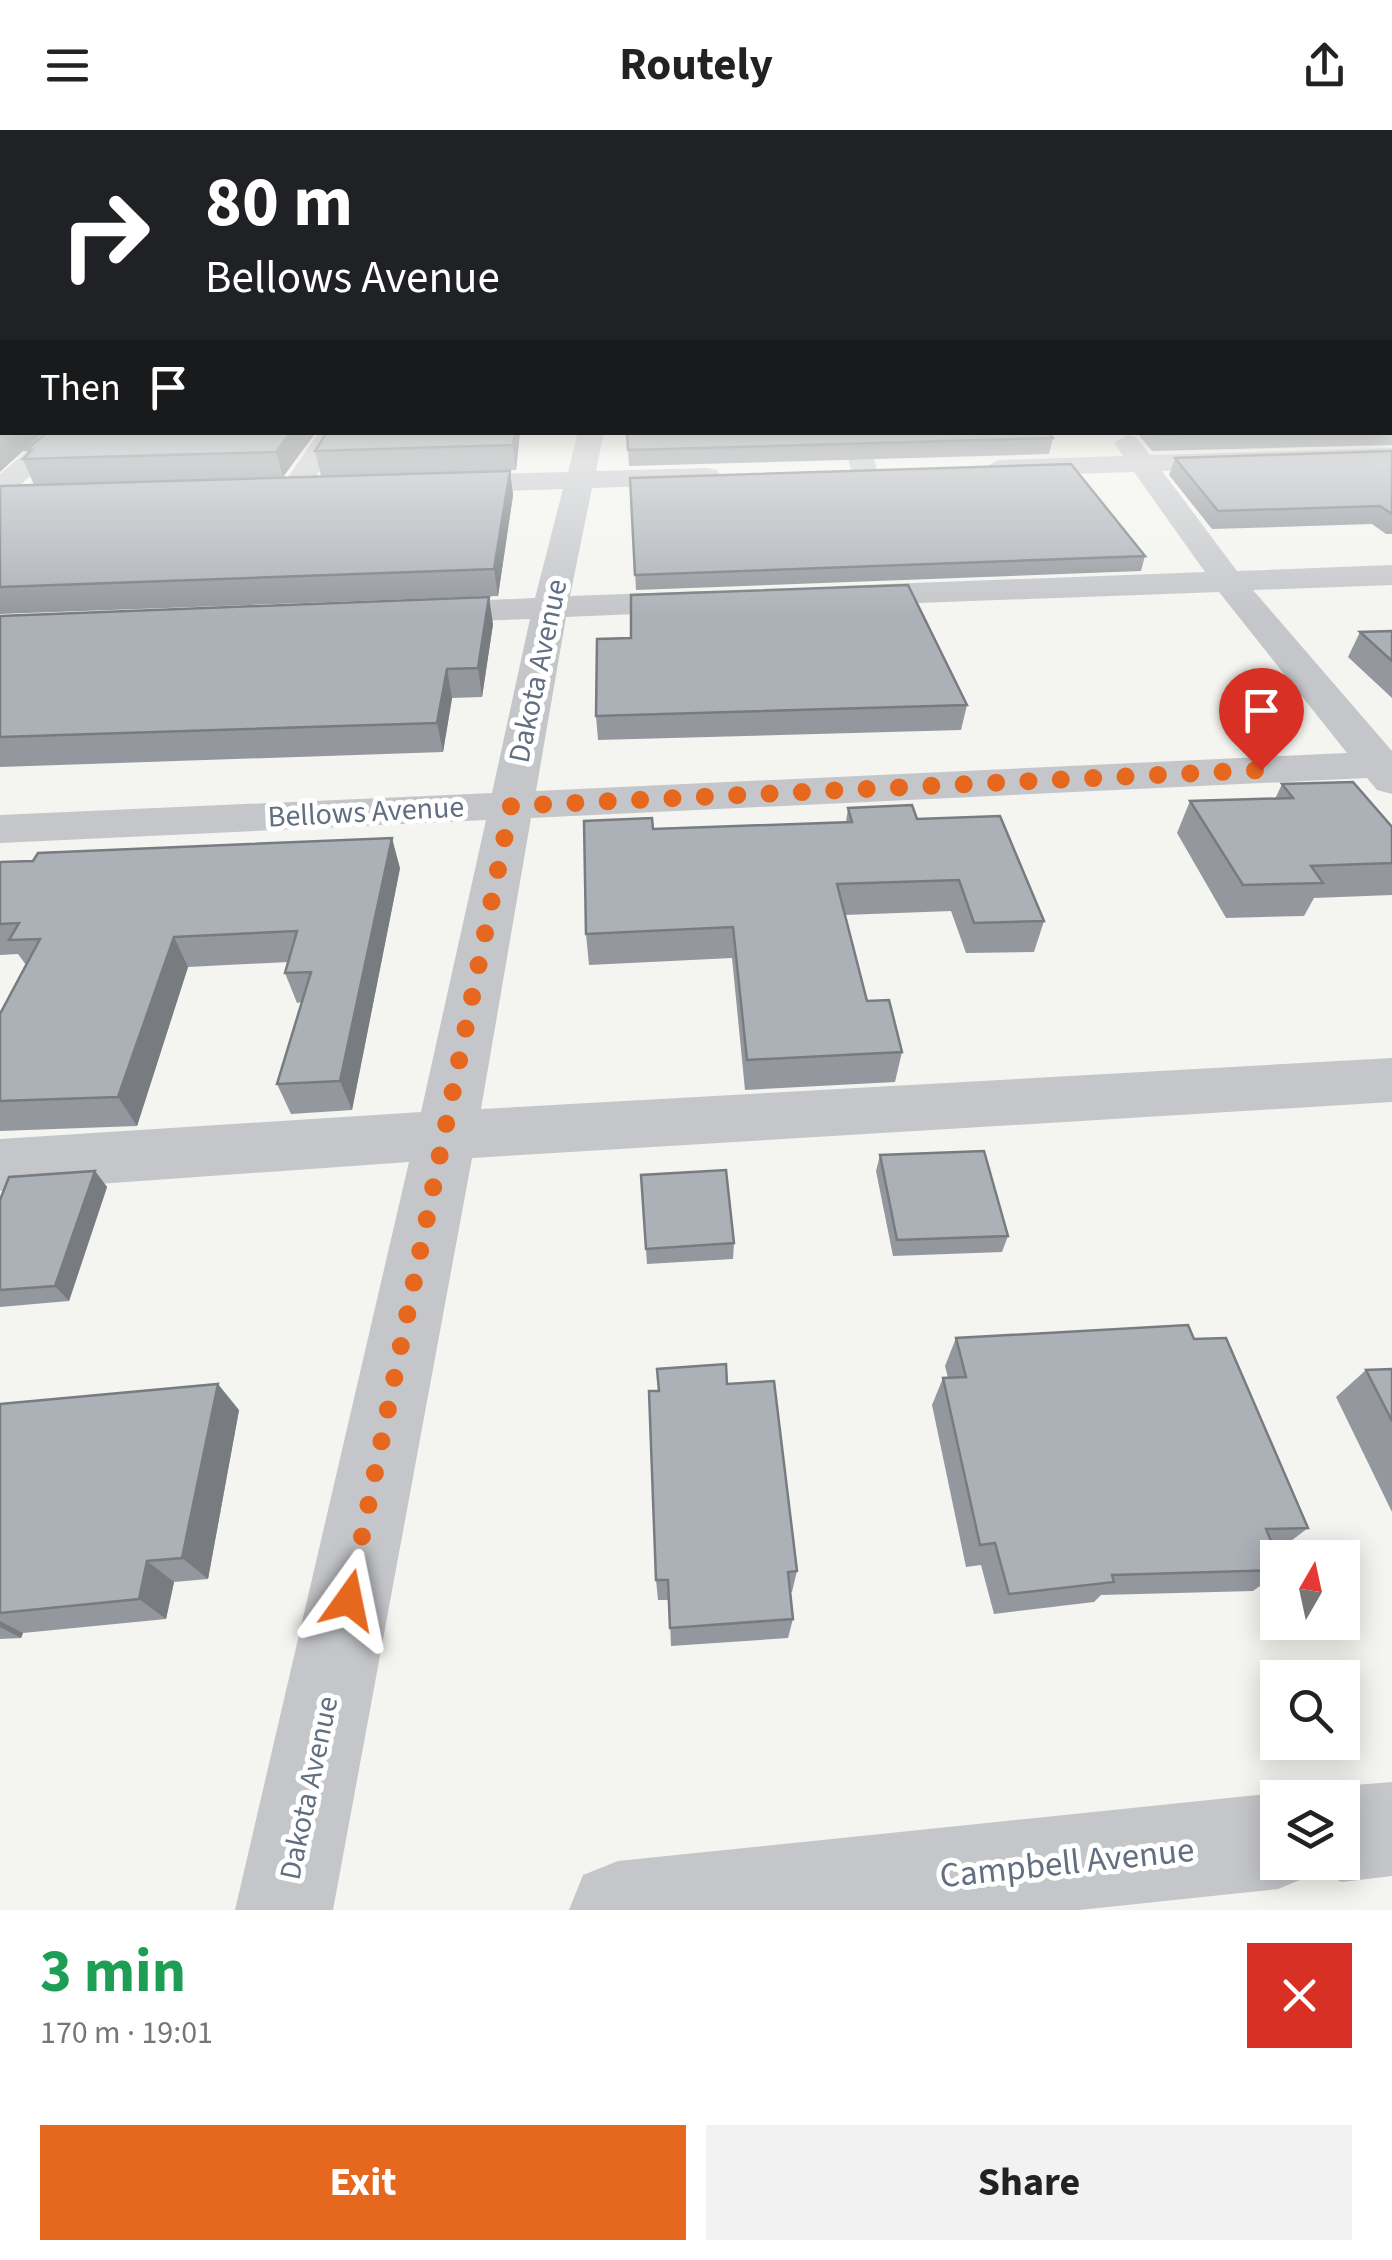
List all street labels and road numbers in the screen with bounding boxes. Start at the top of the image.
street label: Dakota Avenue [498,575,578,767]
street label: Bellows Avenue [267,785,465,839]
street label: Dakota Avenue [269,1692,349,1884]
street label: Campbell Avenue [937,1825,1197,1901]

